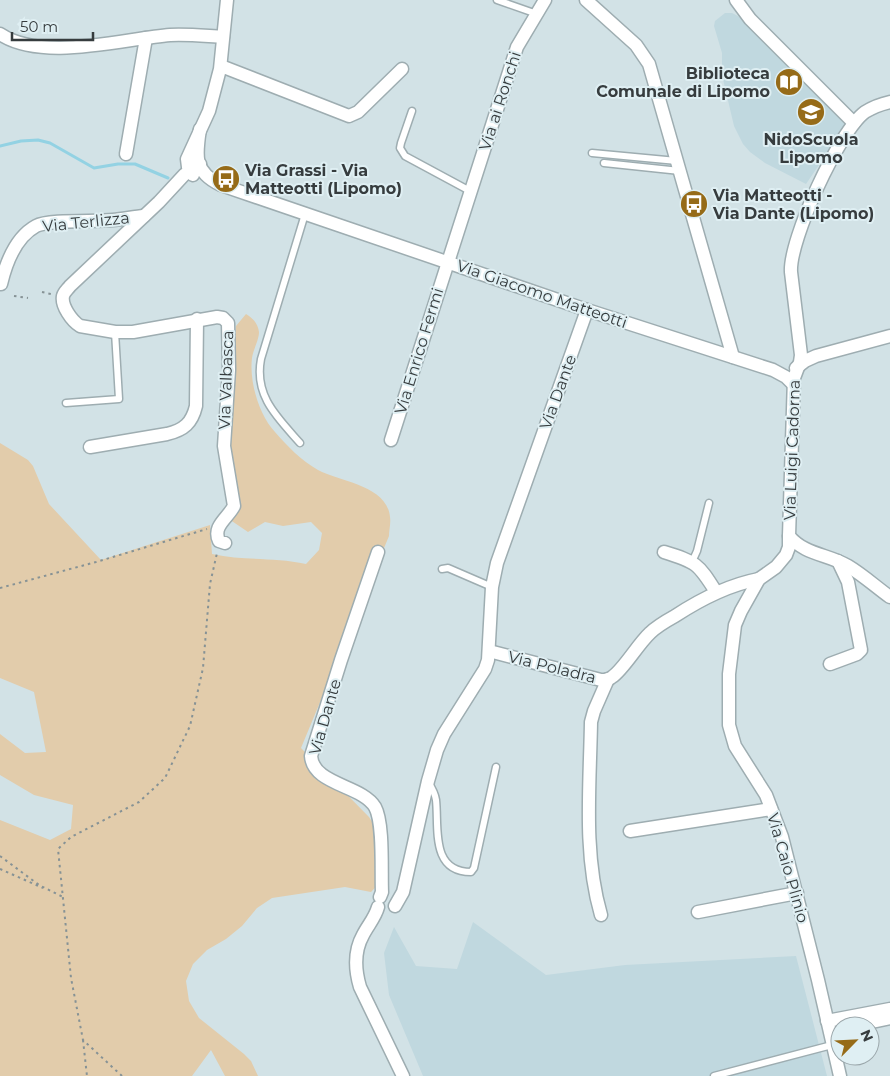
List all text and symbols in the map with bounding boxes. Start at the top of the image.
scale bar [12,10,94,42]
text: 50 m [20,17,58,36]
street label: Via ai Ronchi [475,49,525,153]
place label: Biblioteca Comunale di Lipomo [596,64,770,101]
library icon: Biblioteca Comunale di Lipomo [774,67,804,97]
school or university icon: NidoScuola Lipomo [796,97,826,127]
place label: NidoScuola Lipomo [763,130,859,167]
place label: Via Grassi - Via Matteotti (Lipomo) [244,161,402,198]
bus stop icon: Via Grassi - Via Matteotti (Lipomo) [211,164,241,194]
place label: Via Matteotti - Via Dante (Lipomo) [712,186,874,223]
bus stop icon: Via Matteotti - Via Dante (Lipomo) [679,189,709,219]
street label: Via Terlizza [42,208,130,236]
street label: Via Giacomo Matteotti [454,256,630,332]
street label: Via Enrico Fermi [391,286,447,416]
street label: Via Valbasca [215,330,237,430]
street label: Via Dante [536,352,580,432]
street label: Via Luigi Cadorna [780,379,804,521]
street label: Via Poladra [506,647,598,687]
street label: Via Dante [305,677,345,757]
street label: Via Caio Plinio [763,811,813,925]
north arrow [830,1016,880,1066]
text: N [856,1027,877,1045]

